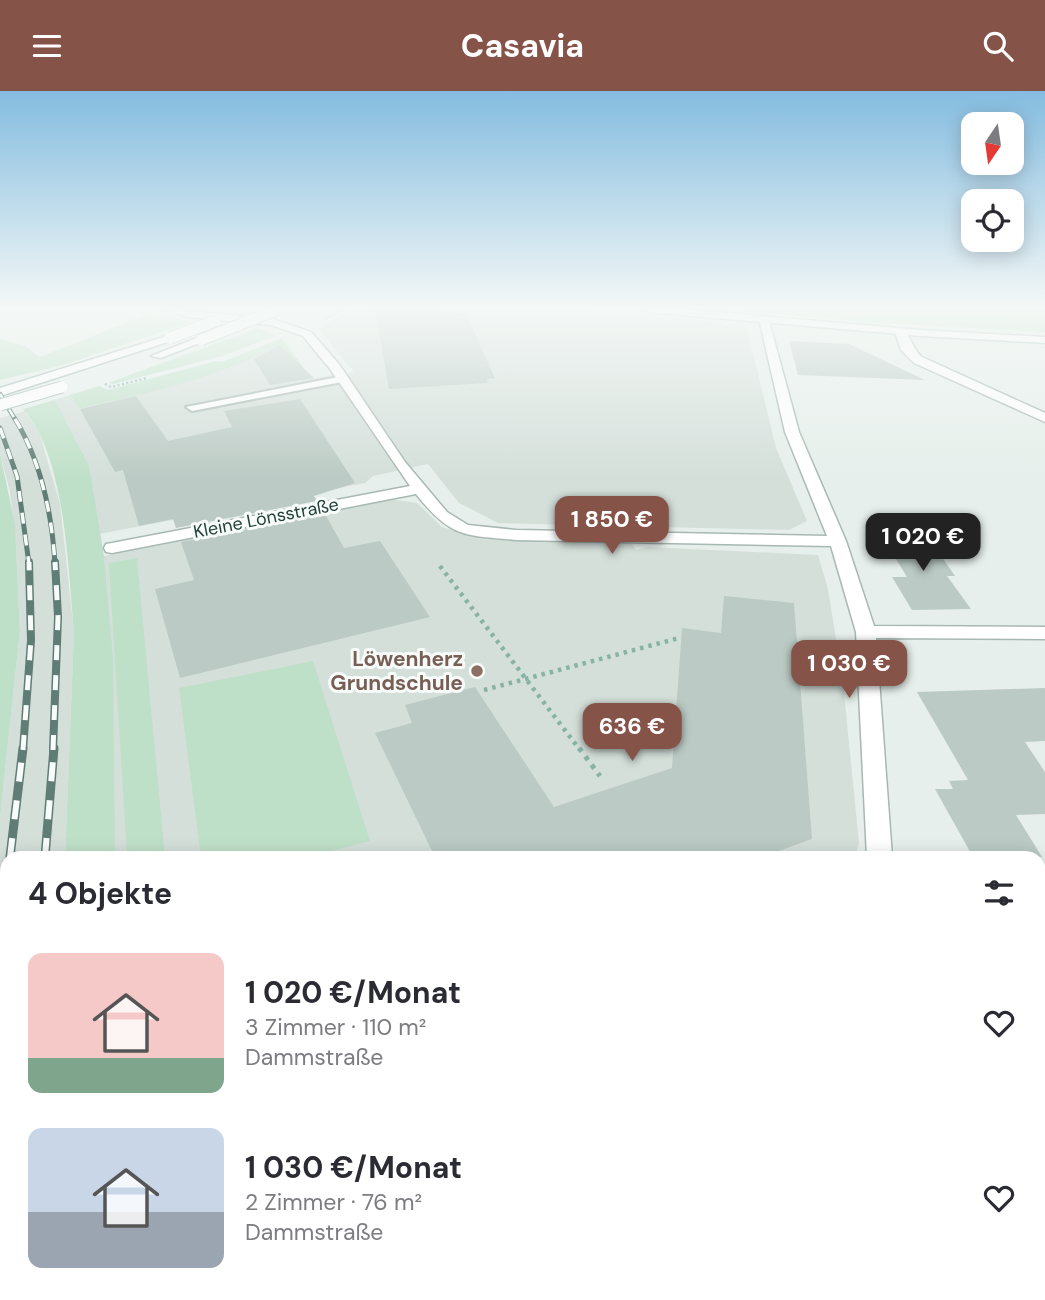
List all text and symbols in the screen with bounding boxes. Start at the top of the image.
text: Casavia [461,25,584,67]
icon: menu [28,27,66,65]
icon: search [979,27,1017,65]
north arrow [961,112,1024,175]
map controls [961,112,1024,252]
button: locate [961,189,1024,252]
street label: Kleine Lönsstraße [191,492,341,544]
pin: 1 850 € [547,497,677,556]
text: 1 850 € [571,504,653,534]
pin: 1 020 € [858,513,988,573]
text: 1 020 € [882,521,964,551]
pin: 1 030 € [784,641,914,700]
place label: Löwenherz Grundschule [330,645,463,697]
text: 1 030 € [807,648,891,678]
marker: Löwenherz Grundschule [469,663,485,679]
pin: 636 € [583,703,681,763]
text: 636 € [599,711,665,741]
text: 4 Objekte [28,874,172,913]
icon: filters [980,874,1018,912]
text: 1 020 €/Monat [245,973,461,1012]
icon: home [84,981,168,1065]
icon: heart [980,1004,1018,1042]
text: 3 Zimmer · 110 m² [245,1012,426,1042]
text: Dammstraße [245,1042,383,1072]
text: 1 030 €/Monat [245,1148,462,1187]
icon: home [84,1156,168,1240]
icon: heart [980,1179,1018,1217]
text: 2 Zimmer · 76 m² [245,1187,422,1217]
text: Dammstraße [245,1217,383,1247]

